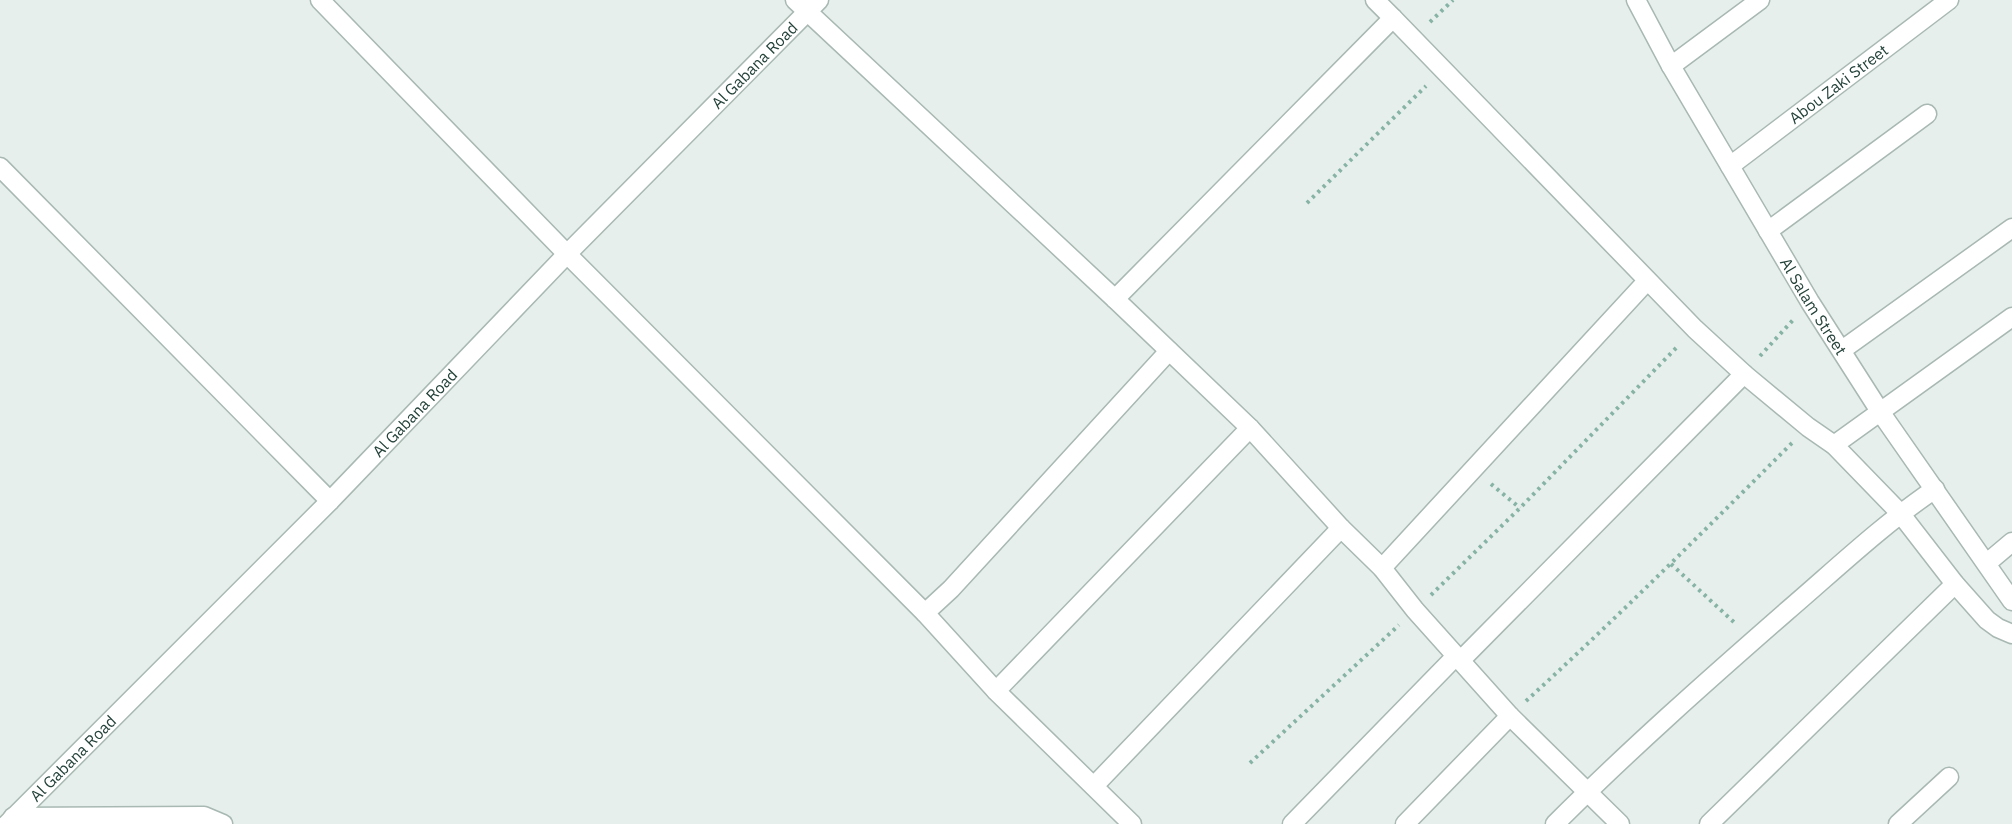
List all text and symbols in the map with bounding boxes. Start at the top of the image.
street label: Al Gabana Road [707,18,802,113]
street label: Abou Zaki Street [1785,40,1892,128]
street label: Al Salam Street [1776,254,1851,359]
street label: Al Gabana Road [368,365,461,461]
street label: Al Gabana Road [25,711,120,806]

